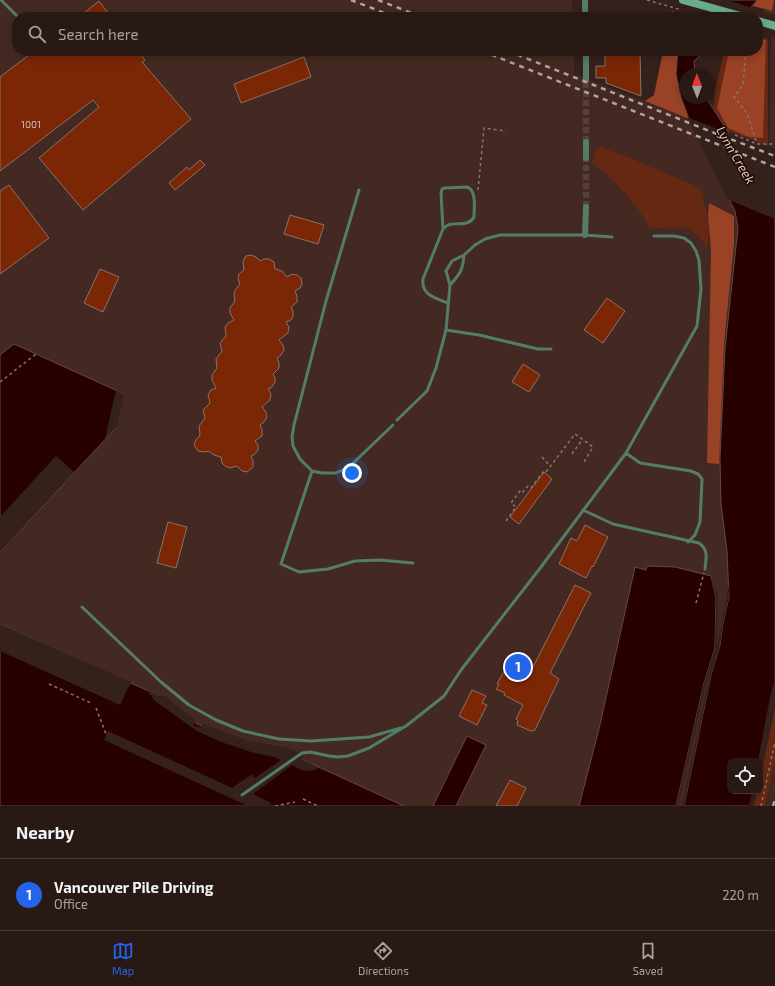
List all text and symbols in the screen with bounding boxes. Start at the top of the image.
search box [12,12,763,56]
icon: search [26,23,48,45]
text: Search here [58,25,139,43]
north arrow [679,68,715,104]
house number: 1001 [21,118,41,130]
water label: Lynn Creek [713,123,759,187]
your location [342,463,362,483]
pin: 1 [505,652,531,682]
map controls [727,758,763,794]
button: locate [727,758,763,794]
text: Nearby [16,822,74,842]
text: Vancouver Pile Driving [54,878,213,896]
text: 1 [26,887,32,903]
text: 220 m [722,887,759,903]
text: Office [54,896,88,912]
tab: Map [112,940,134,977]
tab: Directions [358,940,409,977]
tab: Saved [633,940,663,977]

